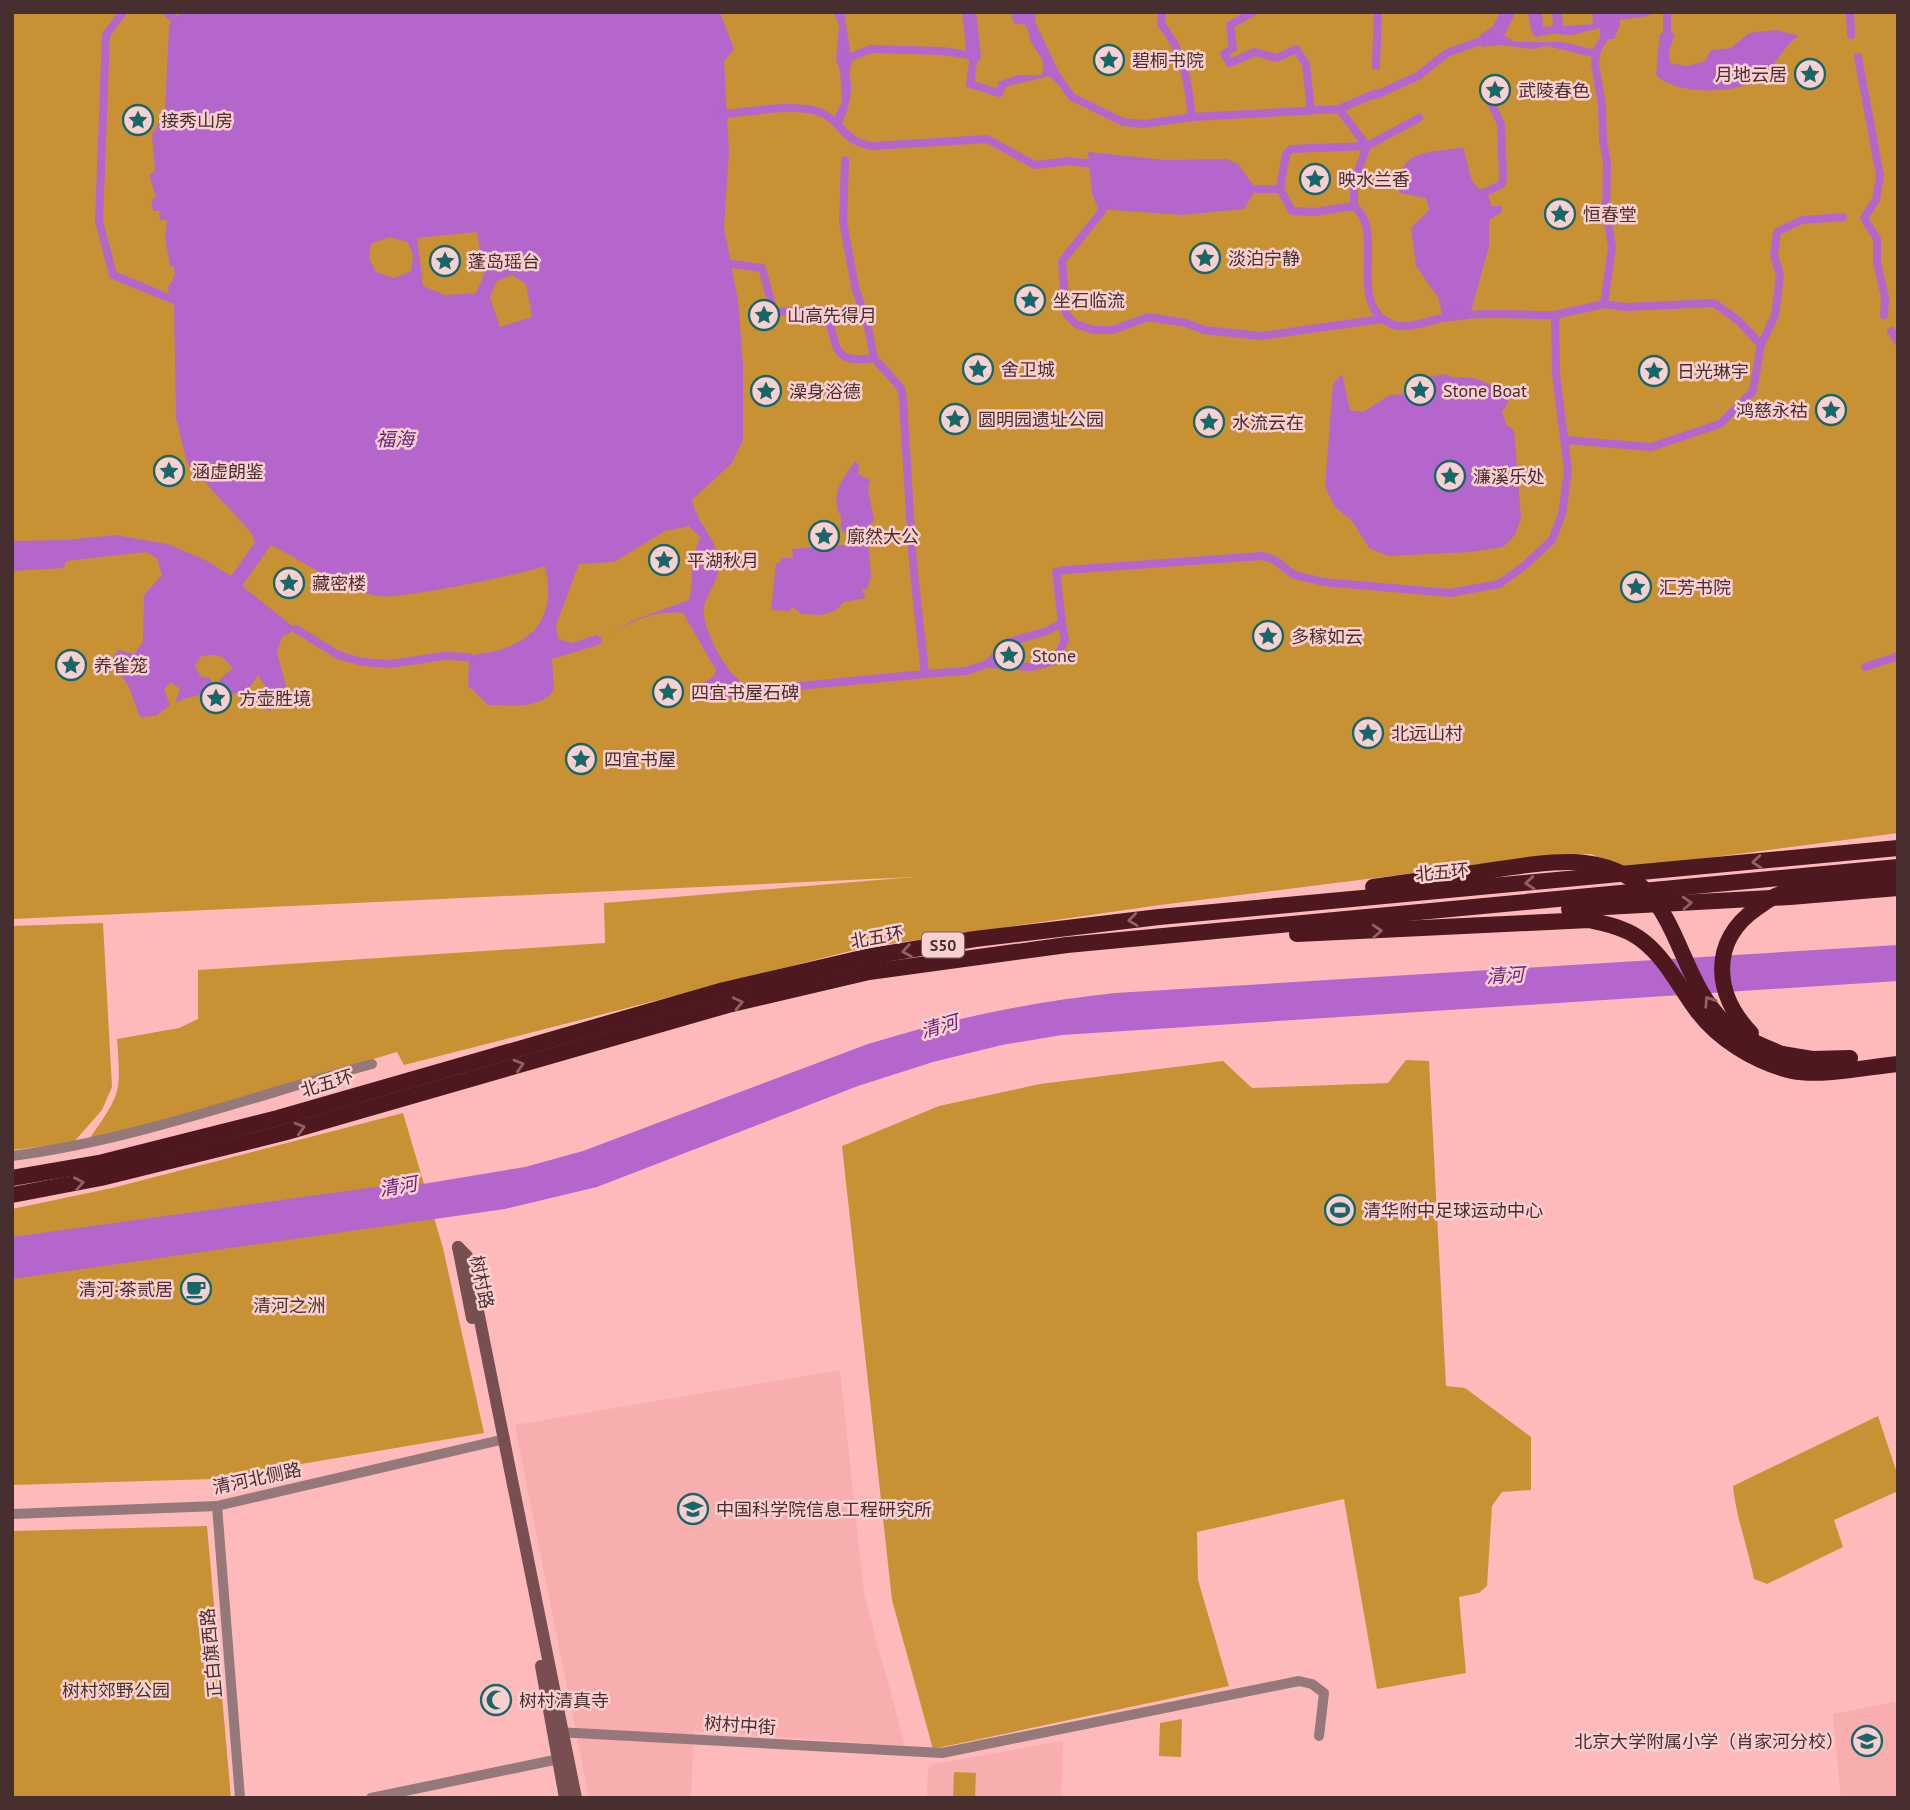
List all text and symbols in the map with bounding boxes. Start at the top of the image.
place icon: 碧桐书院 [1092,43,1126,77]
place label: 碧桐书院 [1132,49,1204,72]
place icon: 月地云居 [1793,57,1827,91]
place label: 月地云居 [1715,63,1787,86]
place icon: 武陵春色 [1478,73,1512,107]
place label: 武陵春色 [1518,79,1590,102]
place icon: 接秀山房 [121,103,155,137]
place label: 接秀山房 [161,109,233,132]
place icon: 映水兰香 [1298,162,1332,196]
place label: 映水兰香 [1338,168,1410,191]
place icon: 恒春堂 [1543,197,1577,231]
place label: 恒春堂 [1583,203,1637,226]
place icon: 淡泊宁静 [1188,241,1222,275]
place icon: 蓬岛瑶台 [428,244,462,278]
place label: 淡泊宁静 [1228,247,1300,270]
place label: 蓬岛瑶台 [468,250,540,273]
place icon: 坐石临流 [1013,283,1047,317]
place label: 坐石临流 [1053,289,1125,312]
place icon: 山高先得月 [747,298,781,332]
place label: 山高先得月 [787,304,877,327]
place icon: 舍卫城 [961,352,995,386]
place icon: 日光琳宇 [1637,354,1671,388]
place label: 舍卫城 [1001,358,1055,381]
place label: 日光琳宇 [1677,360,1749,383]
place icon: Stone Boat [1403,373,1437,407]
place icon: 澡身浴德 [749,374,783,408]
place label: Stone Boat [1443,379,1527,402]
place label: 澡身浴德 [789,380,861,403]
place icon: 鸿慈永祜 [1814,393,1848,427]
place label: 鸿慈永祜 [1736,399,1808,422]
place icon: 圆明园遗址公园 [938,402,972,436]
place icon: 水流云在 [1192,405,1226,439]
place label: 圆明园遗址公园 [978,408,1104,431]
place label: 水流云在 [1232,411,1304,434]
water label: 福海 [376,427,417,451]
place icon: 涵虚朗鉴 [152,454,186,488]
place icon: 濂溪乐处 [1433,459,1467,493]
place label: 涵虚朗鉴 [192,460,264,483]
place label: 濂溪乐处 [1473,465,1545,488]
place icon: 廓然大公 [807,519,841,553]
place label: 廓然大公 [847,525,919,548]
place icon: 平湖秋月 [647,543,681,577]
place label: 平湖秋月 [687,549,759,572]
place icon: 藏密楼 [272,566,306,600]
place icon: 汇芳书院 [1619,570,1653,604]
place label: 藏密楼 [312,572,366,595]
place label: 汇芳书院 [1659,576,1731,599]
place icon: 多稼如云 [1251,619,1285,653]
place label: 多稼如云 [1291,625,1363,648]
place icon: Stone [992,638,1026,672]
place label: Stone [1032,644,1076,667]
place icon: 养雀笼 [54,648,88,682]
place label: 养雀笼 [94,654,148,677]
place icon: 四宜书屋石碑 [651,675,685,709]
place icon: 方壶胜境 [199,681,233,715]
place label: 四宜书屋石碑 [691,681,799,704]
place label: 方壶胜境 [239,687,311,710]
place icon: 北远山村 [1351,716,1385,750]
place label: 北远山村 [1391,722,1463,745]
place icon: 四宜书屋 [564,742,598,776]
place label: 四宜书屋 [604,748,676,771]
one-way arrow [1751,854,1762,869]
street label: 北五环 [1414,858,1470,886]
one-way arrow [1524,875,1536,890]
one-way arrow [1682,896,1693,911]
one-way arrow [1127,913,1139,928]
street label: 北五环 [848,921,906,953]
one-way arrow [1371,924,1382,939]
road number: S50 [922,932,964,958]
one-way arrow [902,943,913,958]
water label: 清河 [1485,962,1529,988]
one-way arrow [1704,996,1717,1009]
one-way arrow [732,997,744,1011]
water label: 清河 [917,1008,964,1043]
one-way arrow [512,1058,524,1073]
street label: 北五环 [298,1064,356,1102]
one-way arrow [294,1121,306,1136]
water label: 清河 [377,1170,423,1201]
one-way arrow [73,1176,85,1191]
sports icon: 清华附中足球运动中心 [1323,1193,1357,1227]
place label: 清华附中足球运动中心 [1363,1199,1543,1222]
street label: 树村路 [465,1253,499,1311]
cafe icon: 清河·茶贰居 [179,1272,213,1306]
place label: 清河·茶贰居 [78,1278,173,1301]
park label: 清河之洲 [253,1294,325,1317]
street label: 清河北侧路 [211,1457,303,1499]
school or university icon: 中国科学院信息工程研究所 [676,1492,710,1526]
place label: 中国科学院信息工程研究所 [716,1498,932,1521]
street label: 正白旗西路 [196,1607,226,1699]
park label: 树村郊野公园 [62,1679,170,1702]
mosque icon: 树村清真寺 [479,1683,513,1717]
place label: 树村清真寺 [519,1689,609,1712]
street label: 树村中街 [703,1711,777,1739]
school or university icon: 北京大学附属小学（肖家河分校） [1850,1724,1884,1758]
place label: 北京大学附属小学（肖家河分校） [1574,1730,1844,1753]

